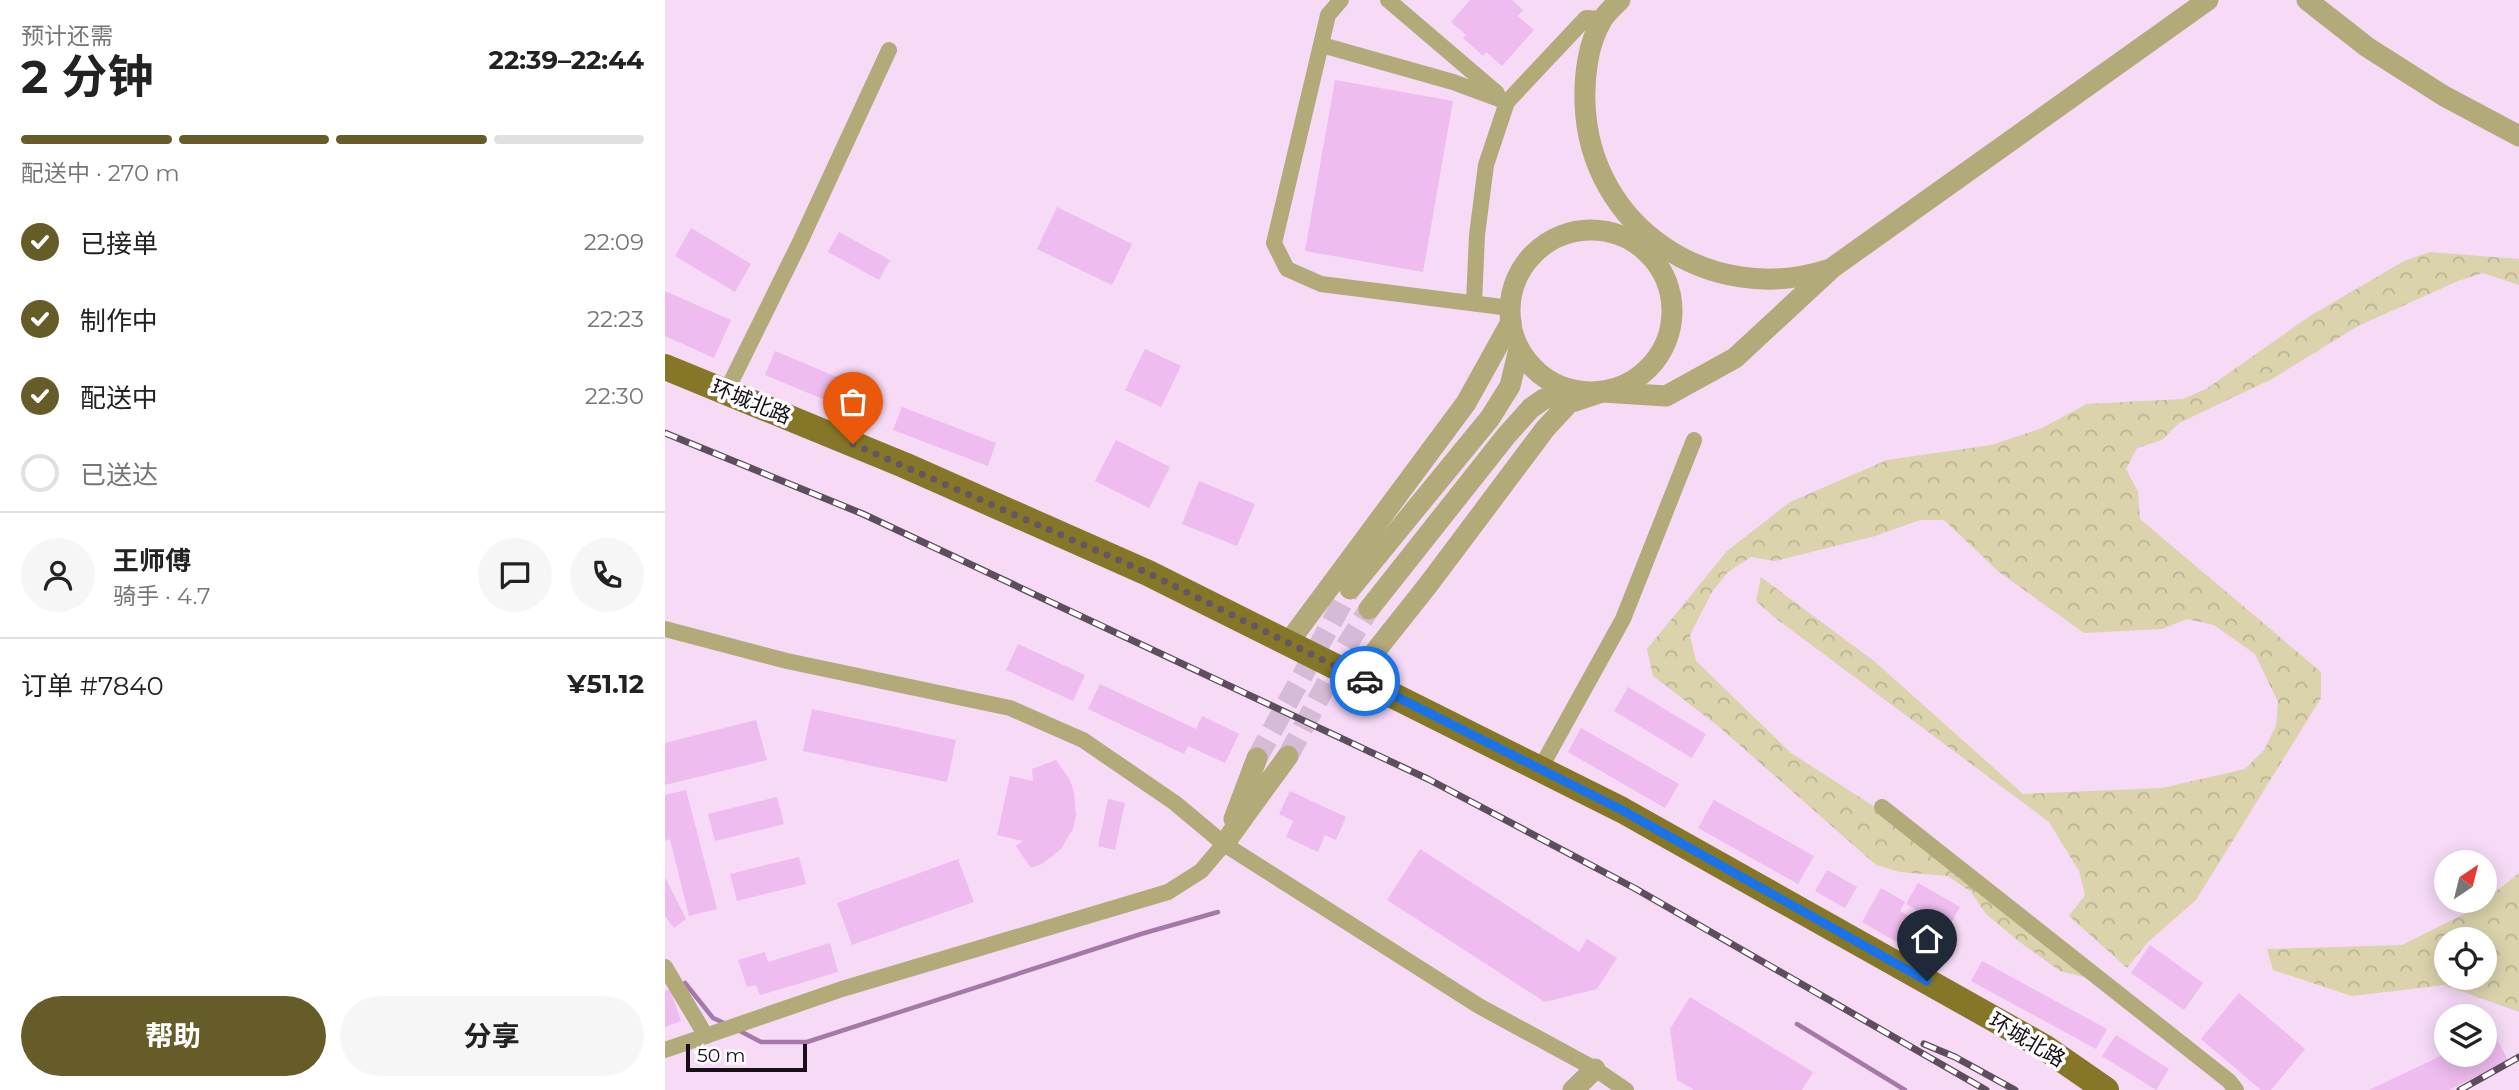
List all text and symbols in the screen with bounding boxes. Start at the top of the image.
text: 预计还需 [21,22,113,50]
text: 22:39–22:44 [489,44,644,76]
text: 2 分钟 [21,48,153,105]
text: 配送中 · 270 m [21,159,180,187]
icon: check [21,223,59,261]
text: 已接单 [80,228,158,260]
text: 22:09 [584,228,644,256]
icon: check [21,300,59,338]
text: 制作中 [80,305,158,337]
text: 22:23 [587,305,644,333]
pin [823,372,883,444]
street label: 环城北路 [708,374,795,429]
icon: check [21,377,59,415]
text: 配送中 [80,382,158,414]
text: 22:30 [585,382,644,410]
icon: bag [834,383,872,421]
text: 已送达 [80,459,158,491]
button: person [21,538,95,612]
button: chat [478,538,552,612]
button: phone [570,538,644,612]
text: 王师傅 [113,545,191,577]
text: 骑手 · 4.7 [113,582,211,610]
courier [1330,646,1400,716]
icon: car [1346,662,1384,700]
text: ¥51.12 [567,668,644,700]
text: 订单 #7840 [21,670,164,702]
north arrow [2434,850,2497,914]
map controls [2434,850,2497,1067]
pin [1897,909,1957,981]
icon: home [1908,920,1946,958]
button: locate [2434,927,2497,990]
button: 帮助 [21,996,326,1076]
button: 分享 [340,996,644,1076]
button: layers [2434,1004,2497,1067]
street label: 环城北路 [1985,1007,2070,1072]
scale bar [686,1041,807,1073]
text: 50 m [697,1044,745,1067]

